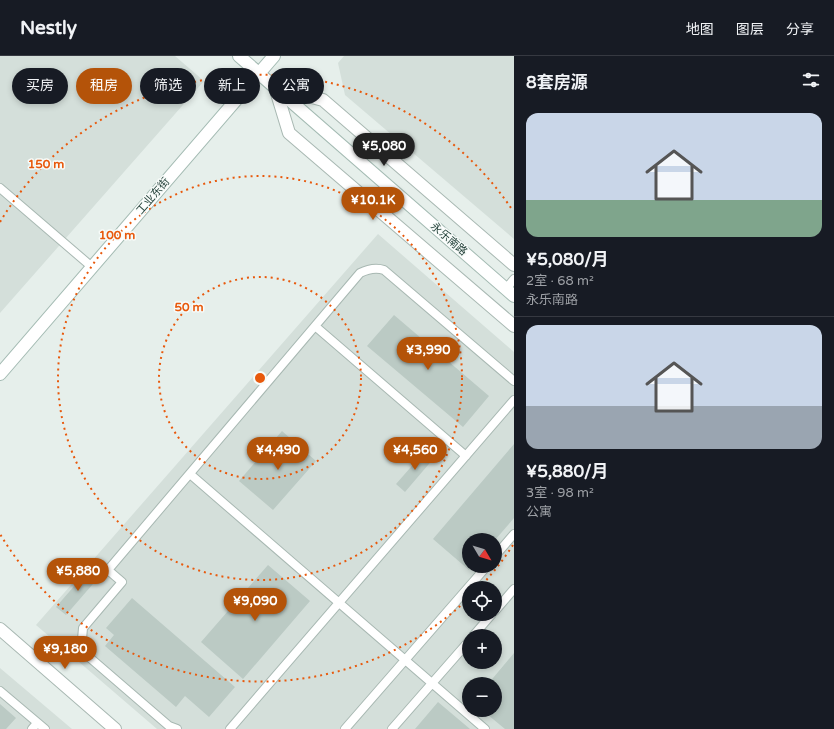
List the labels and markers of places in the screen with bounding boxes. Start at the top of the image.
pin: ¥5,080 [351,133,417,167]
pin: ¥10.1K [340,187,406,221]
pin: ¥3,990 [395,337,461,371]
centre of rings [253,371,267,385]
pin: ¥4,490 [245,437,311,471]
pin: ¥4,560 [382,437,448,471]
pin: ¥5,880 [45,558,111,592]
pin: ¥9,090 [222,588,288,622]
pin: ¥9,180 [32,636,98,670]

